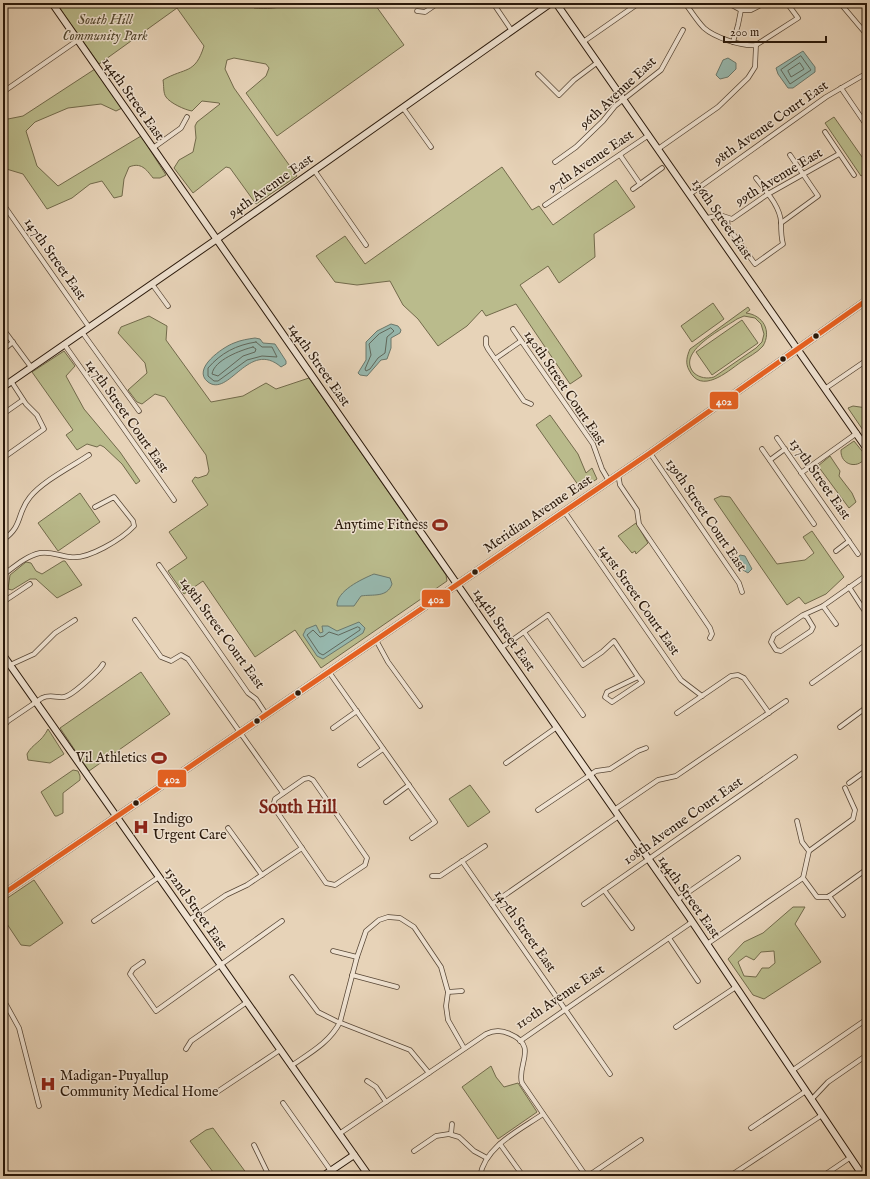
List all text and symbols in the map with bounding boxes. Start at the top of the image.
park label: South Hill Community Park [62,11,148,45]
scale bar [724,18,826,44]
text: 200 m [730,25,759,40]
street label: 96th Avenue East [575,53,660,134]
street label: 144th Street East [98,54,168,144]
street label: 98th Avenue Court East [709,77,832,170]
street label: 97th Avenue East [544,126,637,197]
street label: 99th Avenue East [731,144,826,211]
street label: 94th Avenue East [224,150,317,222]
street label: 136th Street East [687,175,757,263]
street label: 147th Street East [20,214,90,304]
street label: 144th Street East [284,320,354,410]
street label: 140th Street Court East [520,327,610,449]
unlabelled marker [811,331,821,341]
unlabelled marker [778,354,788,364]
street label: 147th Street Court East [81,356,173,476]
line badge: 402 [709,391,739,410]
text: 402 [715,395,733,409]
street label: 137th Street East [785,435,855,523]
street label: 139th Street Court East [661,455,751,575]
street label: Meridian Avenue East [480,471,596,557]
place label: Anytime Fitness [333,516,428,534]
sports icon: Anytime Fitness [431,516,449,534]
street label: 141st Street Court East [594,541,684,659]
unlabelled marker [470,567,480,577]
street label: 148th Street Court East [175,574,269,693]
street label: 144th Street East [469,585,539,675]
line badge: 402 [421,589,451,608]
text: 402 [427,593,445,607]
unlabelled marker [293,688,303,698]
unlabelled marker [252,716,262,726]
place label: Vil Athletics [75,749,147,767]
sports icon: Vil Athletics [150,749,168,767]
line badge: 402 [157,769,187,788]
text: 402 [163,773,181,787]
street label: 108th Avenue Court East [620,773,746,869]
district label: South Hill [259,797,338,820]
unlabelled marker [131,798,141,808]
place label: Indigo Urgent Care [153,810,227,844]
hospital icon: Indigo Urgent Care [132,818,150,836]
street label: 144th Street East [654,852,724,942]
street label: 152nd Street East [160,864,232,954]
street label: 147th Street East [490,886,560,976]
street label: 110th Avenue East [512,960,608,1034]
place label: Madigan-Puyallup Community Medical Home [60,1067,219,1101]
hospital icon: Madigan-Puyallup Community Medical Home [39,1075,57,1093]

